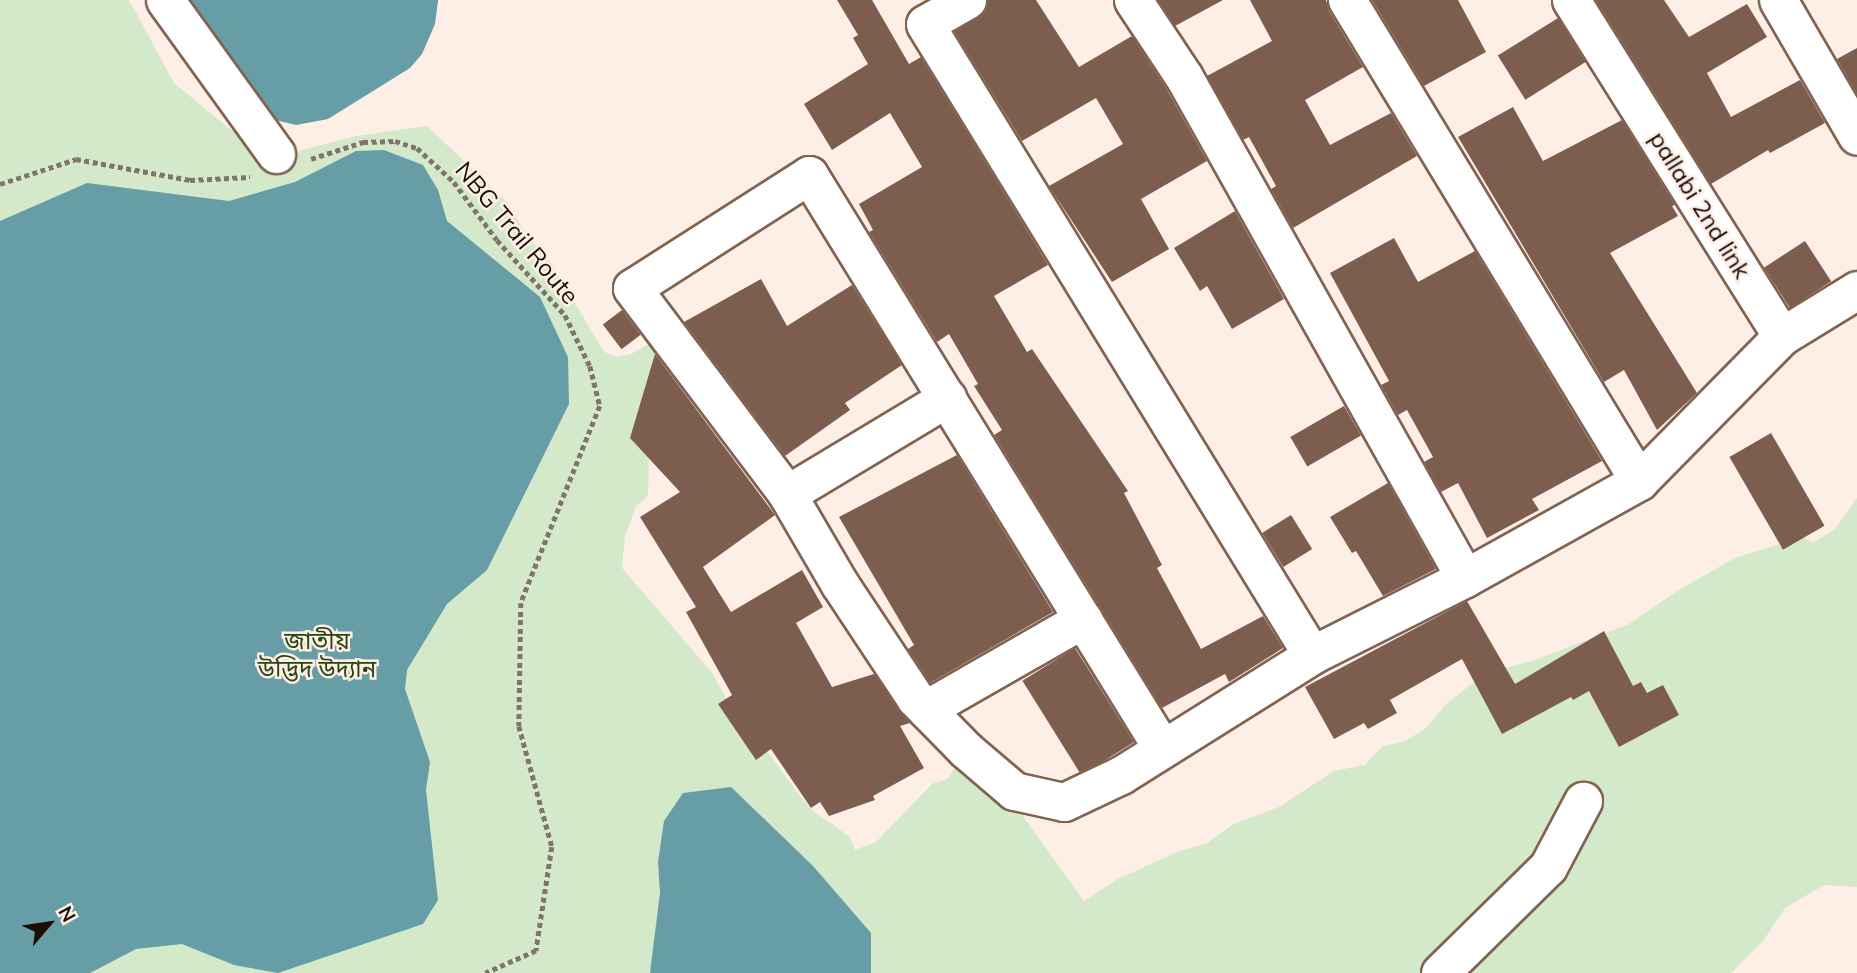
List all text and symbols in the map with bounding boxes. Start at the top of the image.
street label: pallabi 2nd link [1643,126,1757,284]
street label: NBG Trail Route [449,156,585,310]
park label: জাতীয় উদ্ভিদ উদ্যান [258,627,376,683]
north arrow [14,889,84,959]
text: N [53,902,81,926]

